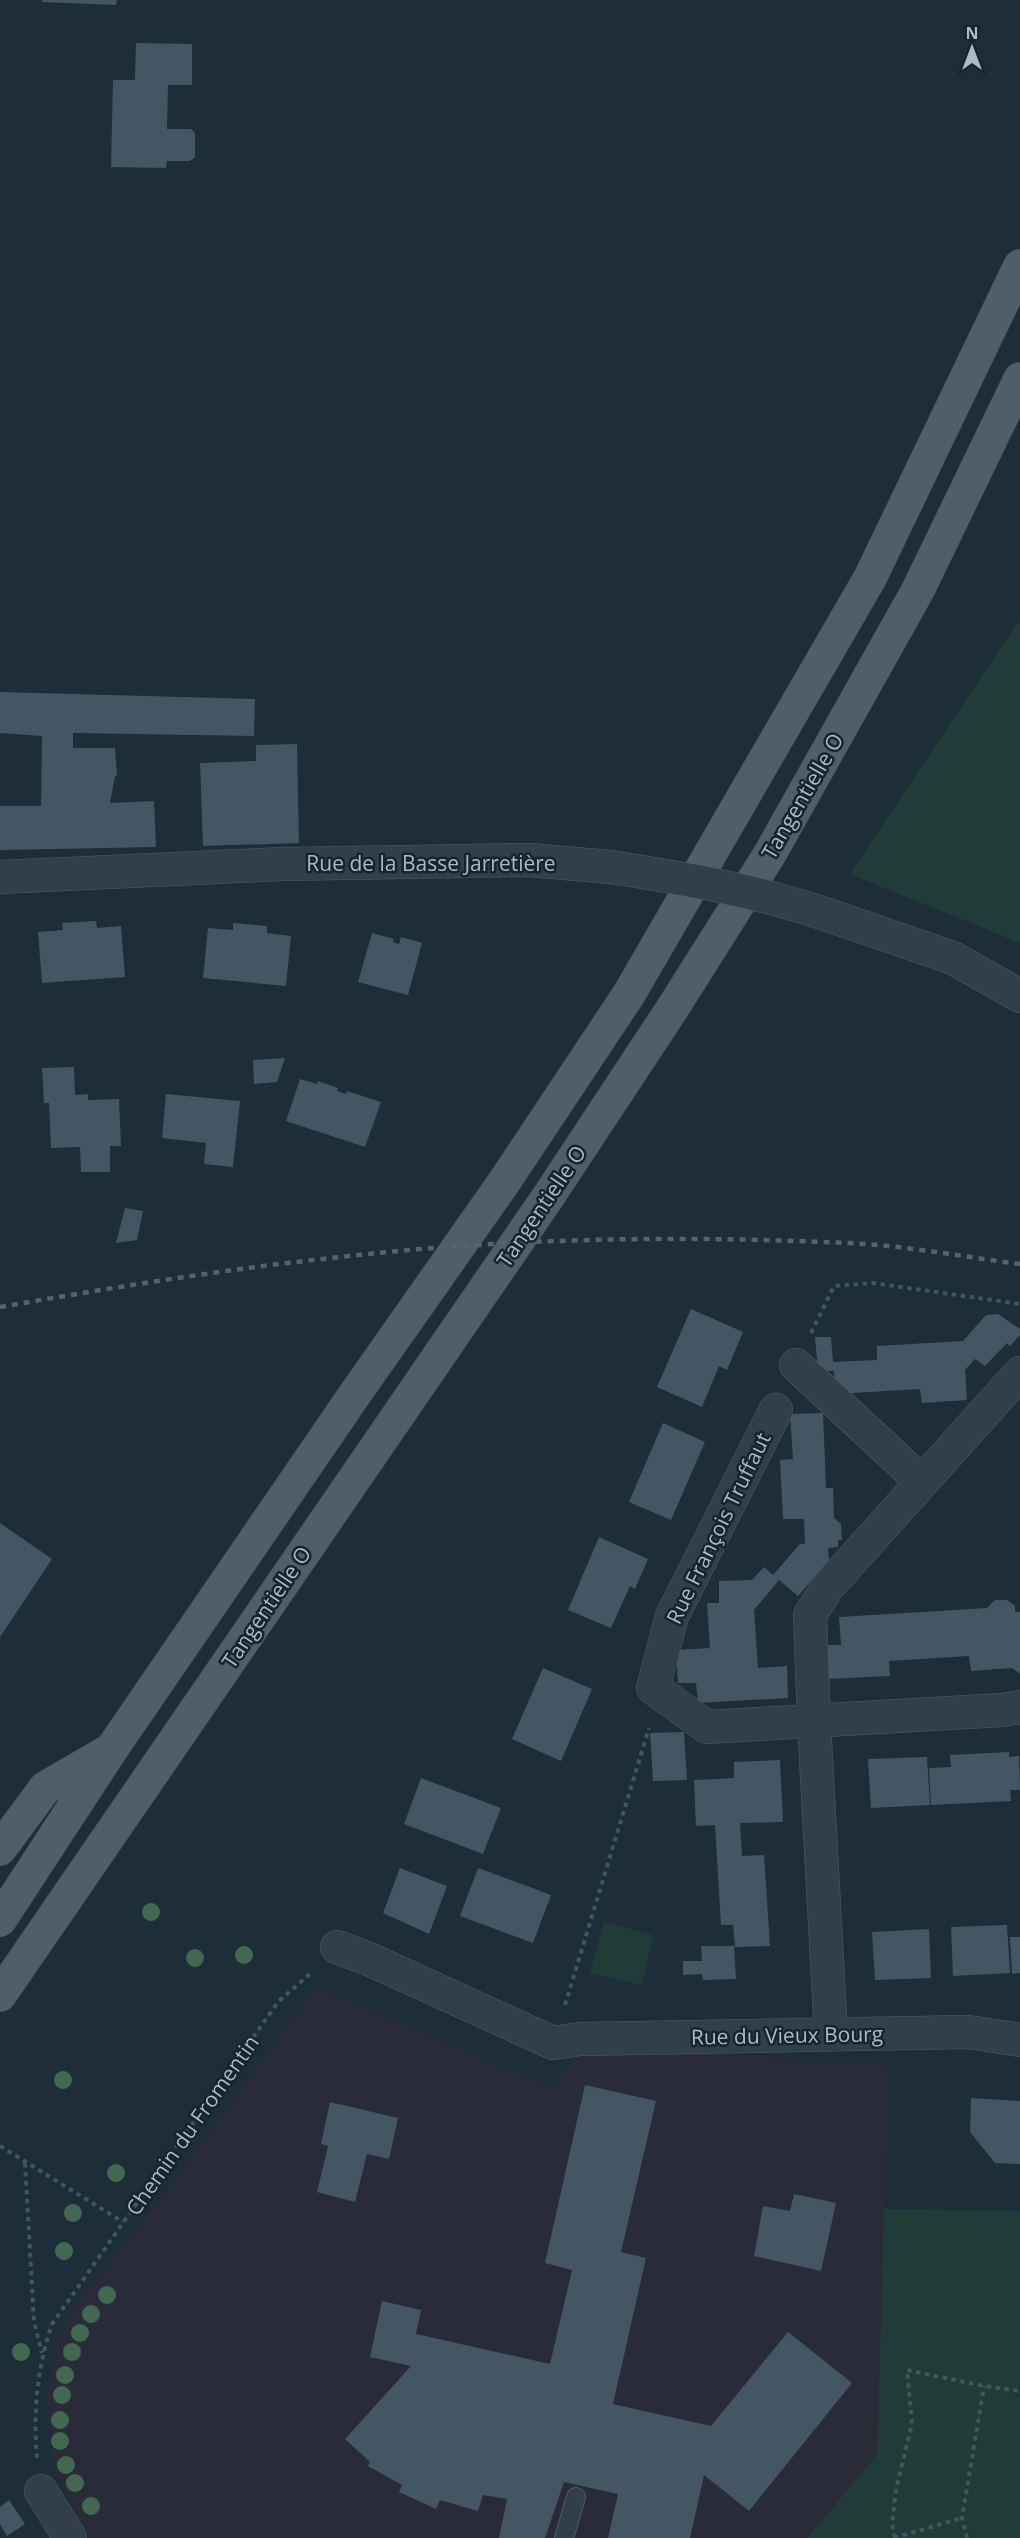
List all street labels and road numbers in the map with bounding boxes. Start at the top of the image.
street label: Tangentielle O [755,728,849,864]
street label: Rue de la Basse Jarretière [306,849,556,877]
street label: Tangentielle O [490,1140,592,1272]
street label: Rue François Truffaut [659,1428,777,1628]
street label: Tangentielle O [215,1541,317,1673]
street label: Rue du Vieux Bourg [691,2019,883,2051]
street label: Chemin du Fromentin [119,2029,265,2221]

